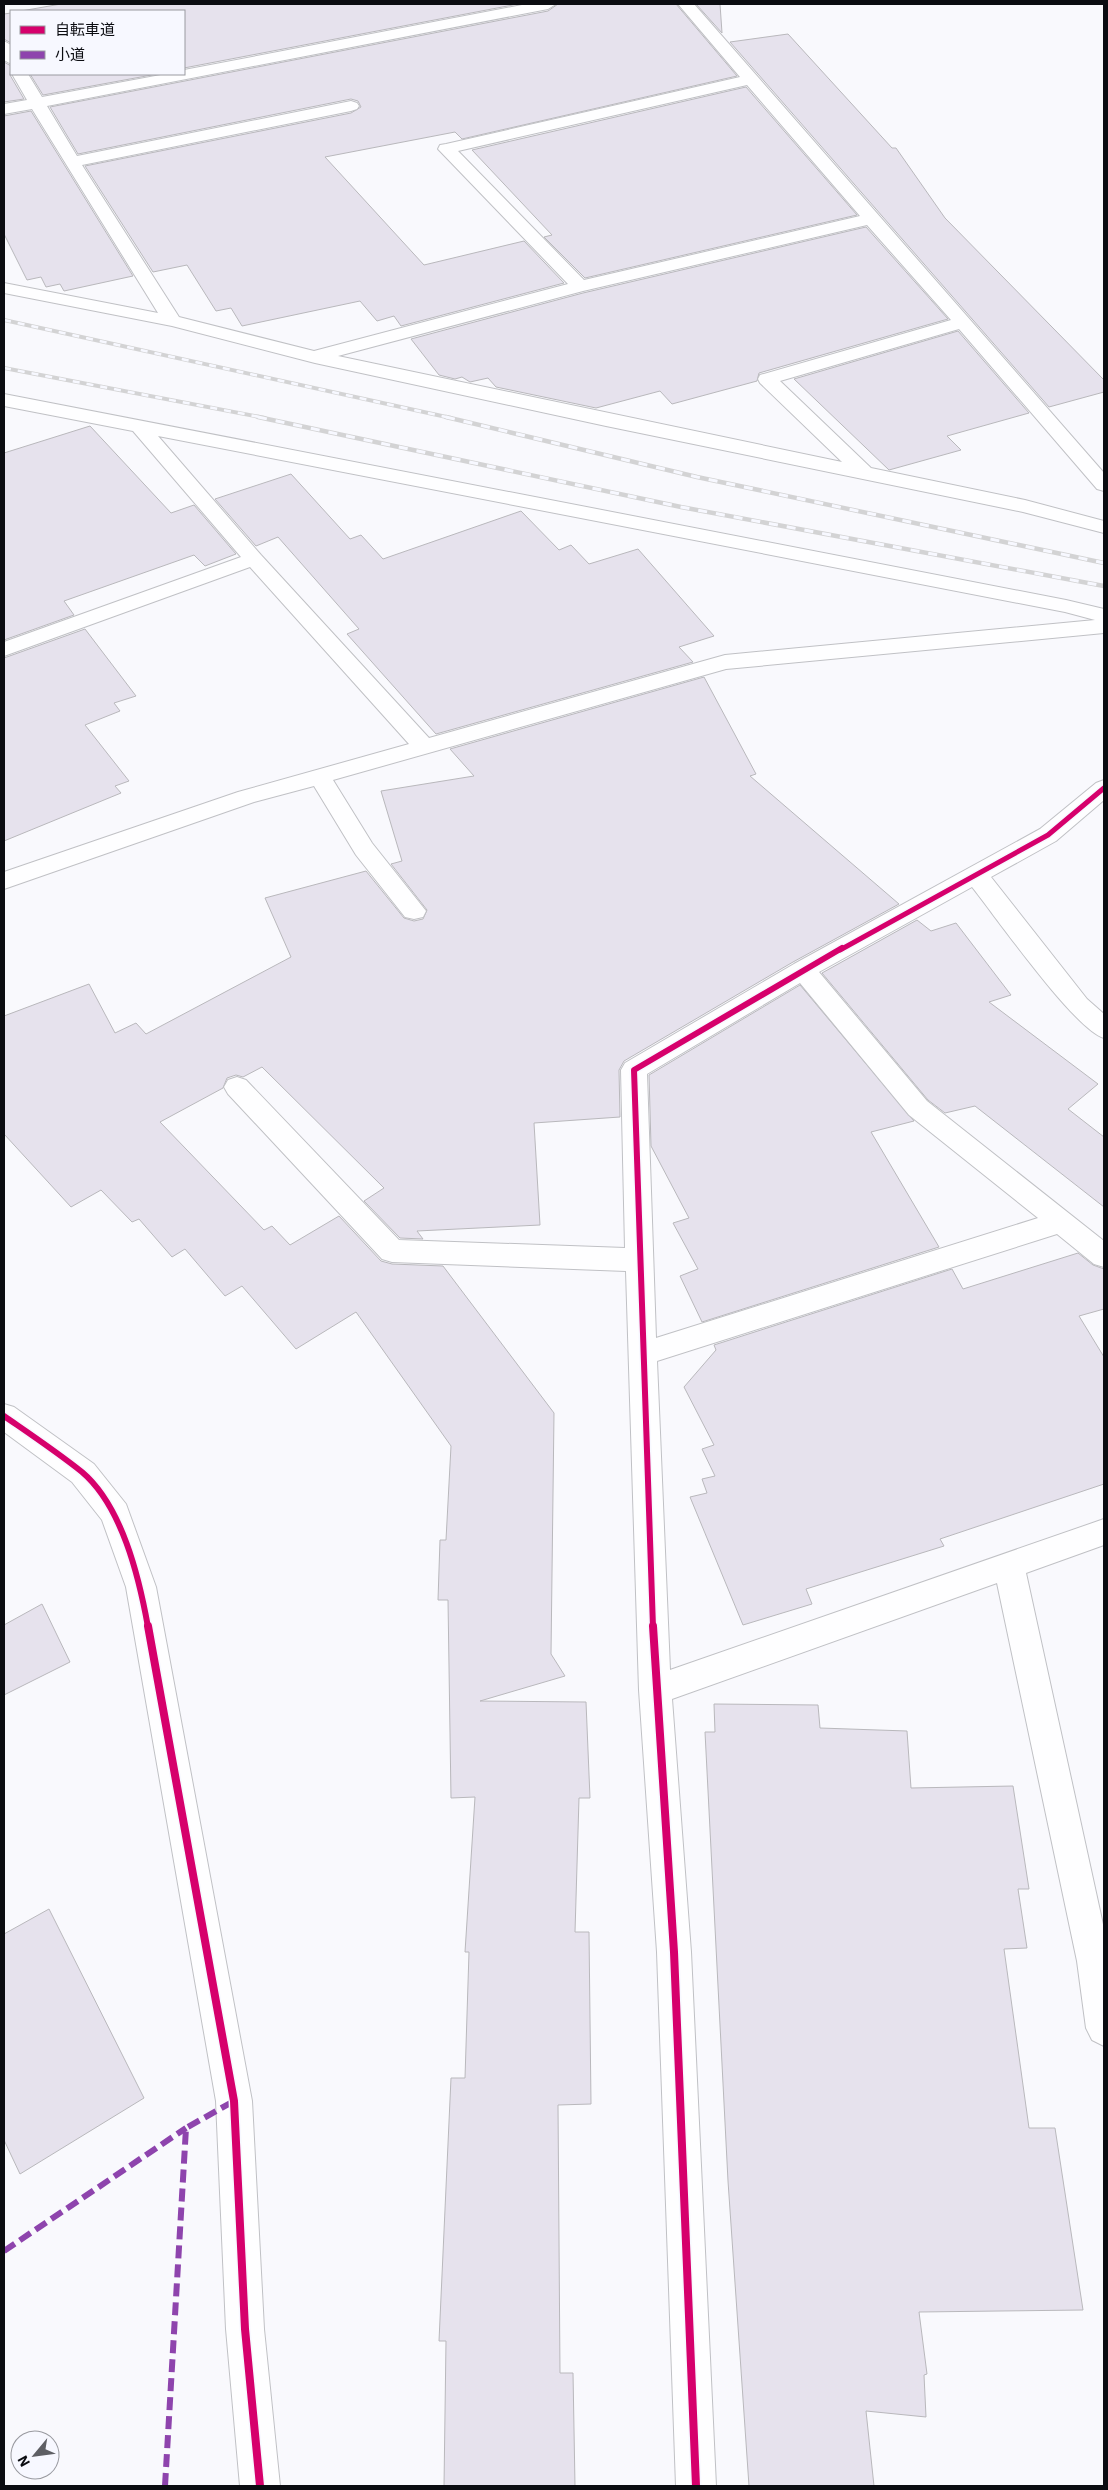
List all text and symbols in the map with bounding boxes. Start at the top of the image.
legend [10,10,185,75]
text: 自転車道 [55,20,115,39]
text: 小道 [55,45,85,64]
north arrow [10,2430,60,2480]
text: N [13,2453,34,2470]

